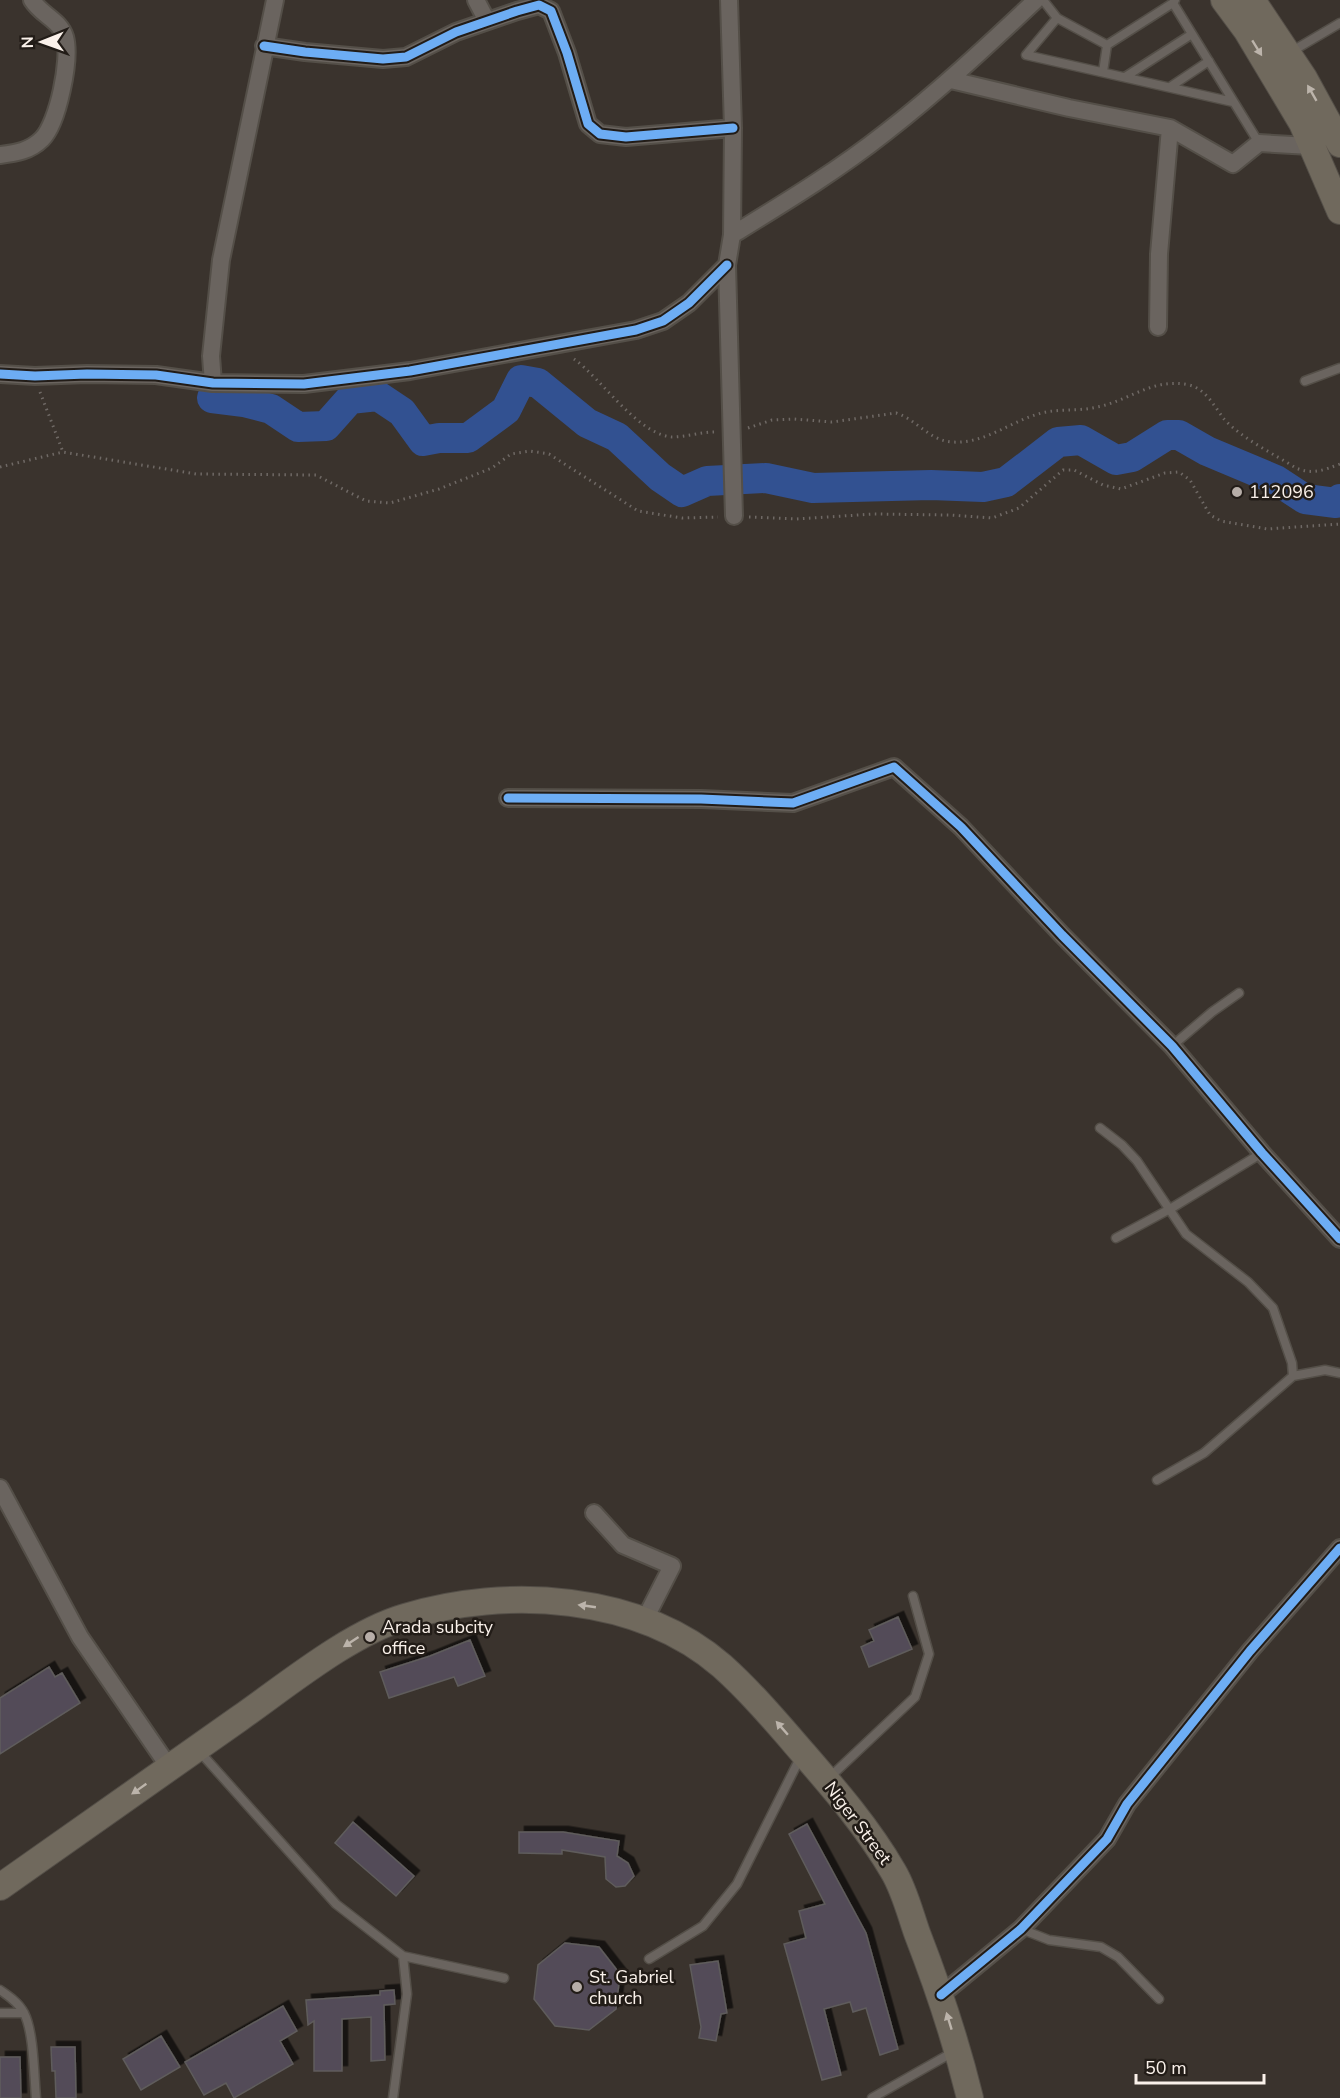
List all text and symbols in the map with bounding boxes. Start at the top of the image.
north arrow [12,12,72,72]
text: N [17,36,39,48]
one-way arrow [1252,40,1263,56]
one-way arrow [1307,85,1318,101]
place label: 112096 [1249,480,1314,504]
marker: 112096 [1230,485,1244,499]
one-way arrow [578,1602,597,1611]
place label: Arada subcity office [382,1615,494,1660]
marker: Arada subcity office [363,1630,377,1644]
one-way arrow [343,1637,359,1648]
one-way arrow [775,1721,788,1736]
street label: Niger Street [819,1777,897,1870]
one-way arrow [131,1783,147,1795]
place label: St. Gabriel church [589,1965,675,2010]
marker: St. Gabriel church [570,1980,584,1994]
one-way arrow [944,2012,953,2030]
scale bar [1136,2047,1264,2085]
text: 50 m [1145,2056,1187,2080]

